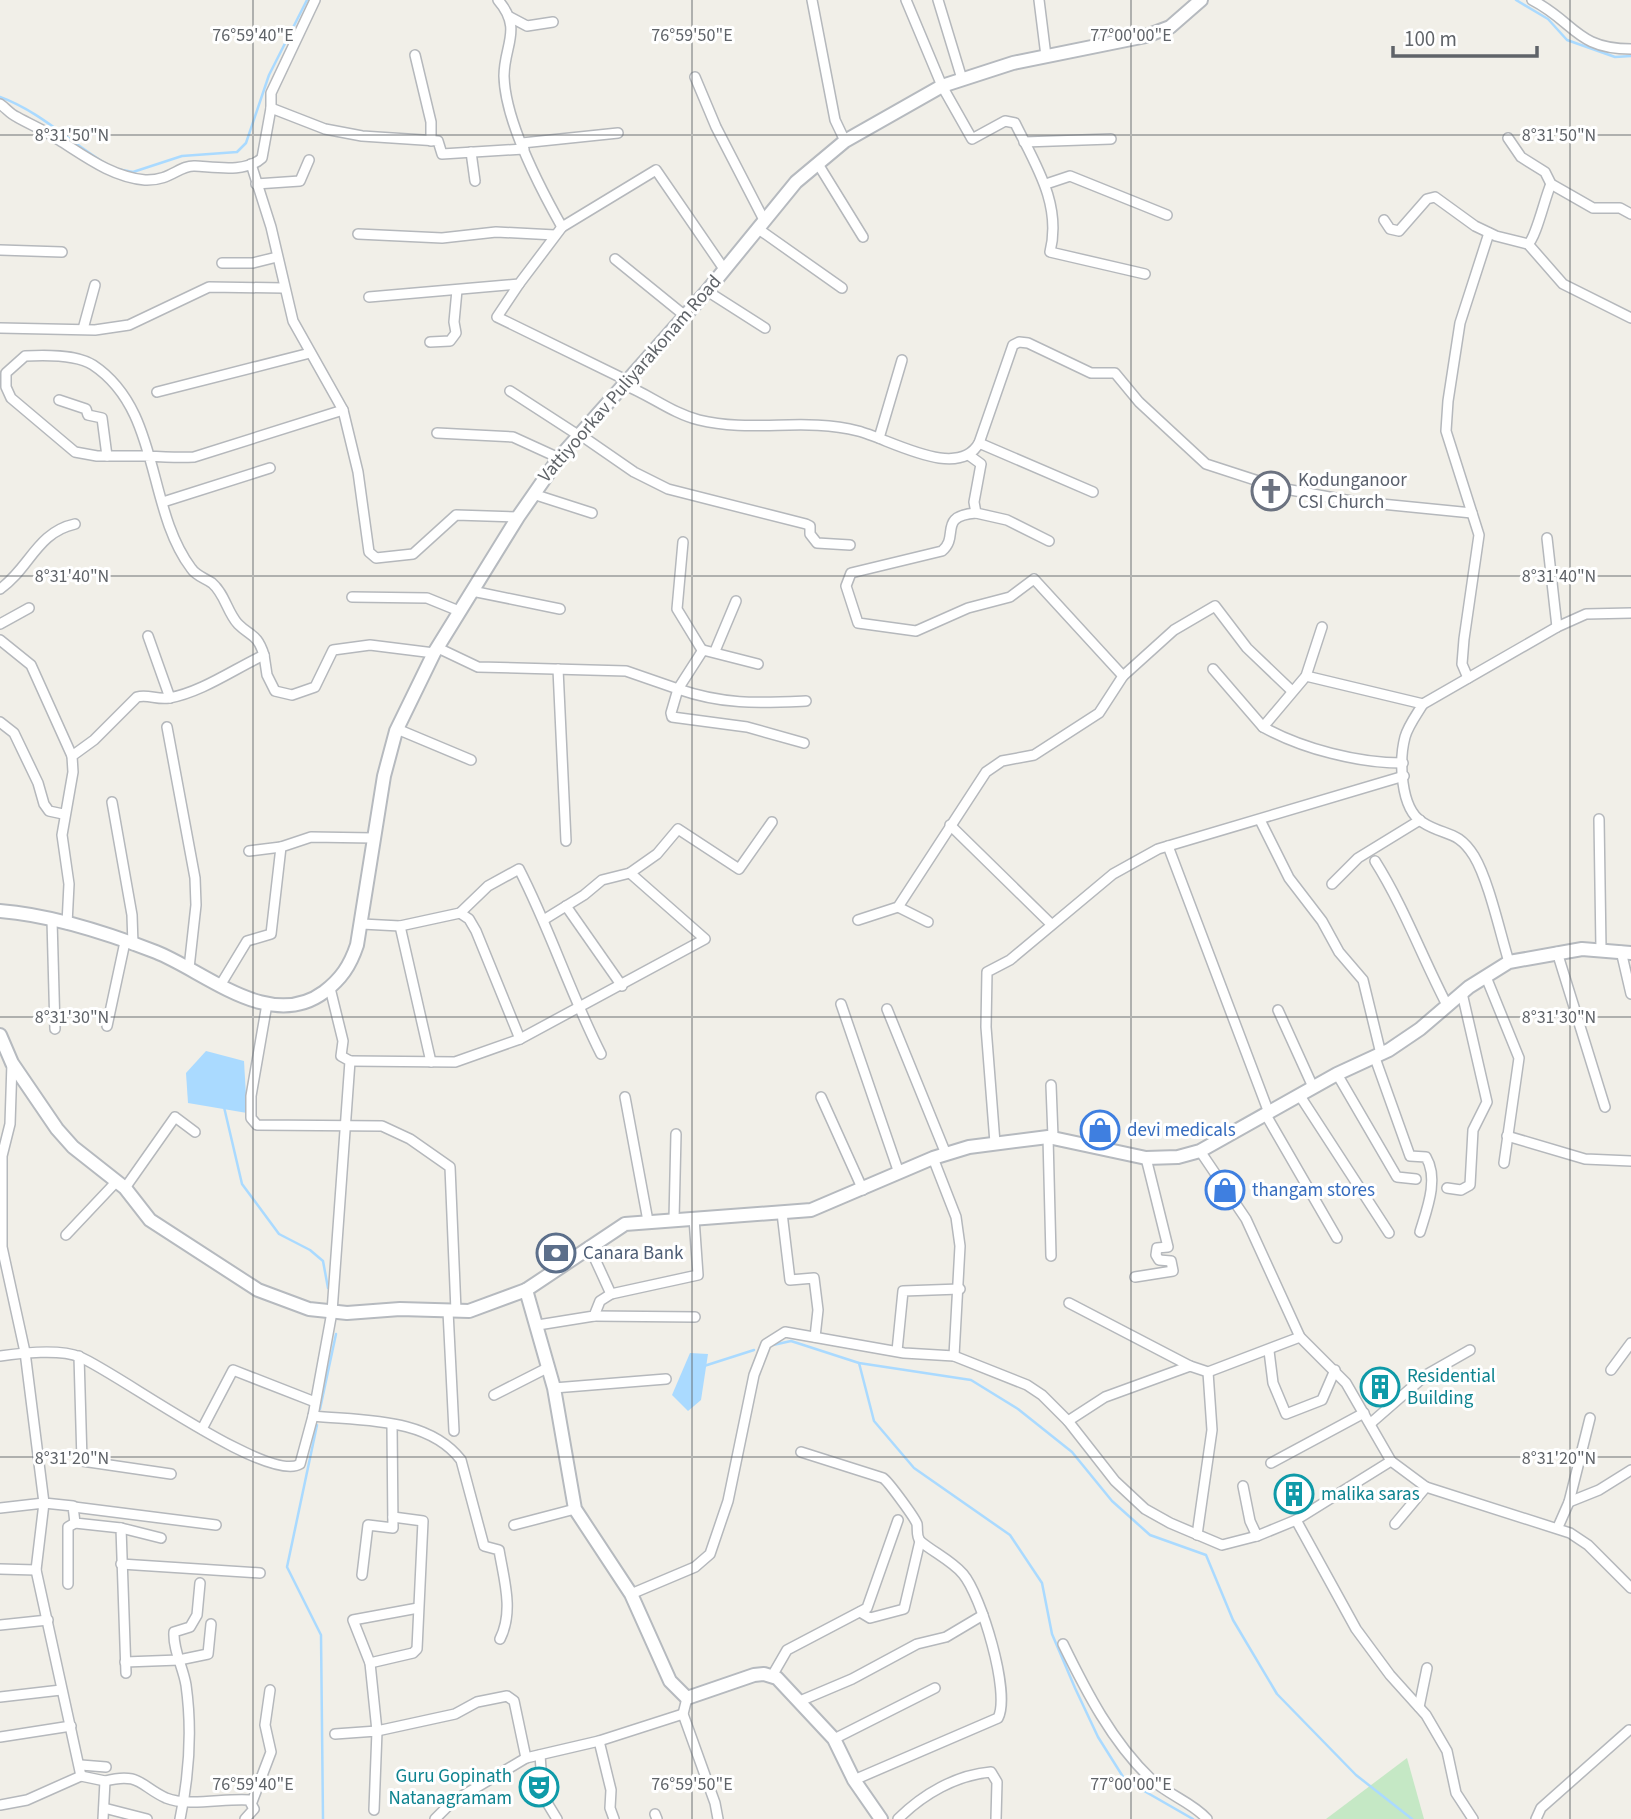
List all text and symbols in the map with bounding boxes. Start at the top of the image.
scale bar [1393,14,1536,58]
text: 76°59'40"E [212,23,294,48]
text: 76°59'50"E [651,23,733,48]
text: 77°00'00"E [1090,23,1172,48]
text: 100 m [1404,24,1457,54]
text: 8°31'50"N [35,123,109,148]
text: 8°31'50"N [1522,123,1596,148]
street label: Vattiyoorkav Puliyarakonam Road [532,269,728,489]
place label: Kodunganoor CSI Church [1298,467,1407,516]
church icon: Kodunganoor CSI Church [1250,470,1292,512]
text: 8°31'40"N [35,564,109,589]
text: 8°31'40"N [1522,564,1596,589]
text: 8°31'30"N [35,1005,109,1030]
text: 8°31'30"N [1522,1005,1596,1030]
shop icon: devi medicals [1079,1109,1121,1151]
place label: devi medicals [1127,1117,1236,1144]
shop icon: thangam stores [1204,1169,1246,1211]
place label: thangam stores [1252,1177,1375,1204]
bank icon: Canara Bank [535,1232,577,1274]
place label: Canara Bank [583,1240,684,1267]
place label: Residential Building [1407,1363,1496,1412]
building icon: Residential Building [1359,1366,1401,1408]
text: 8°31'20"N [35,1446,109,1471]
text: 8°31'20"N [1522,1446,1596,1471]
building icon: malika saras [1273,1473,1315,1515]
place label: malika saras [1321,1481,1420,1508]
place label: Guru Gopinath Natanagramam [388,1763,512,1812]
theatre icon: Guru Gopinath Natanagramam [518,1766,560,1808]
text: 76°59'40"E [212,1772,294,1797]
text: 76°59'50"E [651,1772,733,1797]
text: 77°00'00"E [1090,1772,1172,1797]

